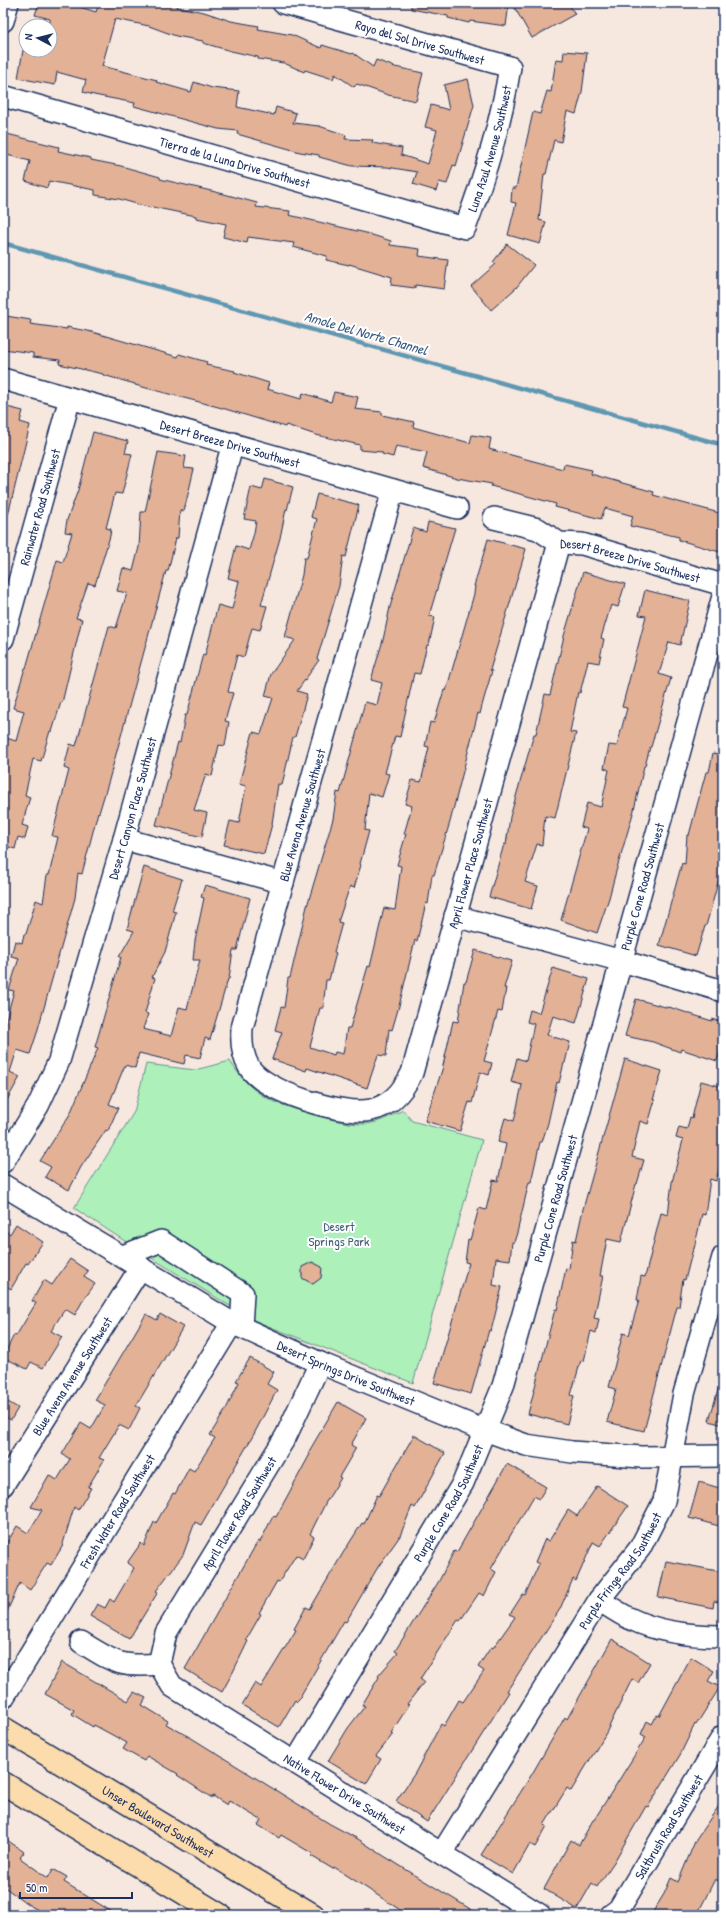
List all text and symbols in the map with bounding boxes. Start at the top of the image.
street label: Rayo del Sol Drive Southwest [353,15,487,69]
north arrow [18,18,58,58]
text: N [21,33,35,41]
street label: Luna Azul Avenue Southwest [463,83,516,214]
street label: Tierra de la Luna Drive Southwest [157,132,313,192]
water label: Amole Del Norte Channel [303,306,431,359]
street label: Desert Breeze Drive Southwest [158,415,302,472]
street label: Rainwater Road Southwest [15,446,65,567]
street label: Desert Breeze Drive Southwest [560,534,703,587]
street label: Desert Canyon Place Southwest [104,734,161,881]
street label: Blue Avena Avenue Southwest [274,746,330,883]
street label: April Flower Place Southwest [444,796,497,931]
street label: Purple Cone Road Southwest [616,820,669,952]
street label: Purple Cone Road Southwest [529,1132,582,1264]
park label: Desert Springs Park [309,1217,370,1250]
street label: Blue Avena Avenue Southwest [28,1313,117,1439]
street label: Desert Springs Drive Southwest [274,1336,418,1410]
street label: Purple Cone Road Southwest [409,1441,487,1565]
street label: Fresh Water Road Southwest [75,1450,159,1572]
street label: April Flower Road Southwest [197,1452,281,1574]
street label: Purple Fringe Road Southwest [574,1509,666,1633]
street label: Native Flower Drive Southwest [280,1749,409,1838]
street label: Saltbrush Road Southwest [630,1770,707,1883]
street label: Unser Boulevard Southwest [99,1781,218,1862]
scale bar [20,1874,132,1900]
text: 50 m [26,1879,47,1896]

